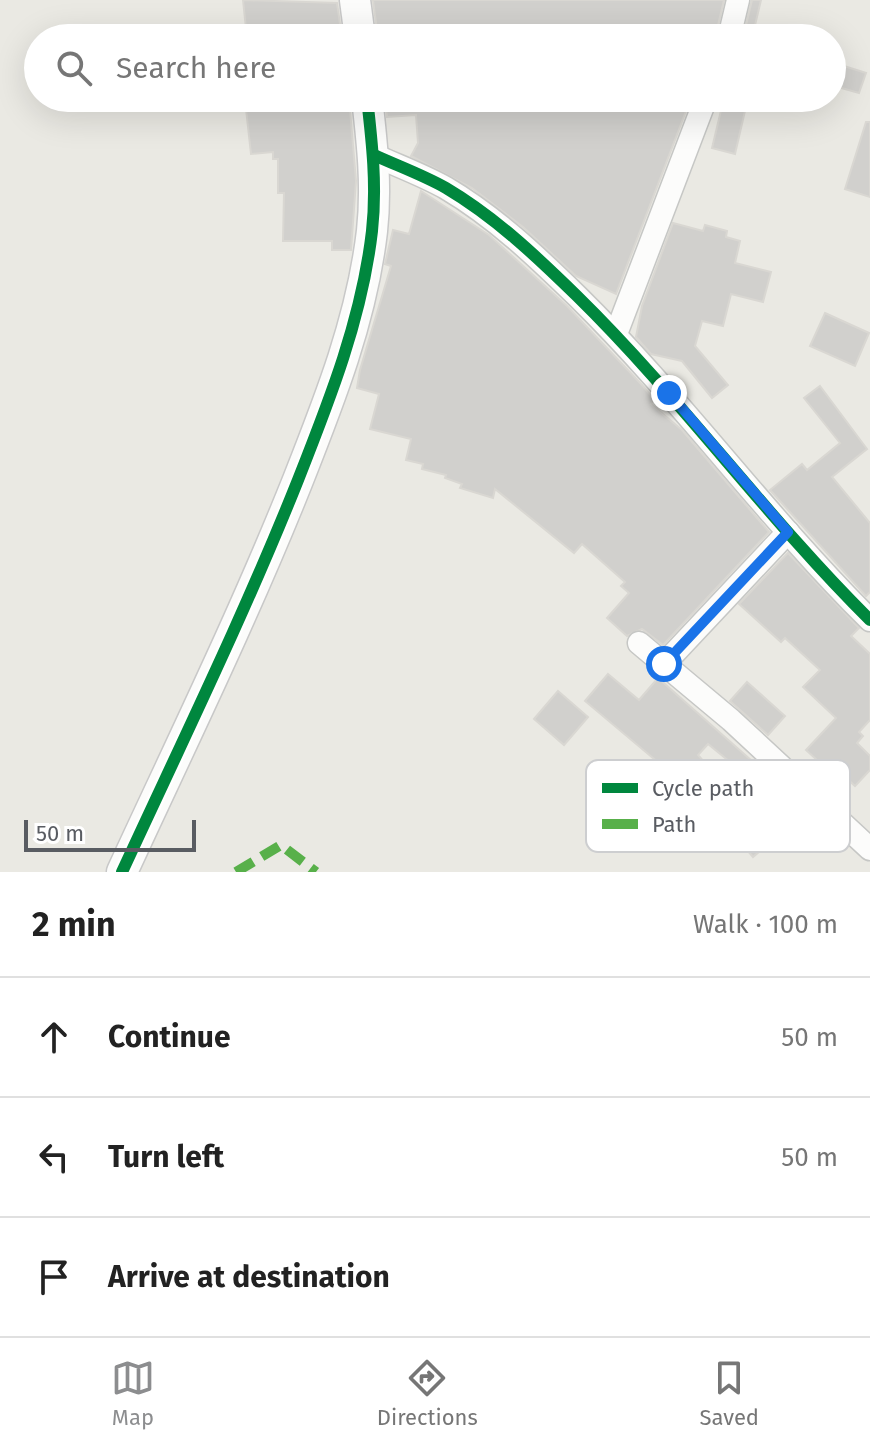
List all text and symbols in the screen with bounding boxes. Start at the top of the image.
search box [24,24,846,112]
icon: search [52,46,96,90]
text: Search here [116,50,276,86]
route end [651,375,687,411]
route start [646,646,682,682]
legend [586,760,850,852]
text: Cycle path [652,775,754,802]
text: Path [652,811,696,838]
scale bar [24,816,196,852]
text: 50 m [36,820,84,847]
text: 2 min [32,904,116,945]
text: Walk · 100 m [693,909,838,940]
icon: ahead [32,1015,76,1059]
text: Continue [108,1019,231,1055]
text: 50 m [781,1022,838,1053]
icon: left [32,1135,76,1179]
text: Turn left [108,1139,224,1175]
text: 50 m [781,1142,838,1173]
icon: arrive [32,1255,76,1299]
text: Arrive at destination [108,1259,390,1295]
tab: Map [111,1356,155,1431]
tab: Directions [377,1356,478,1431]
tab: Saved [700,1356,759,1431]

